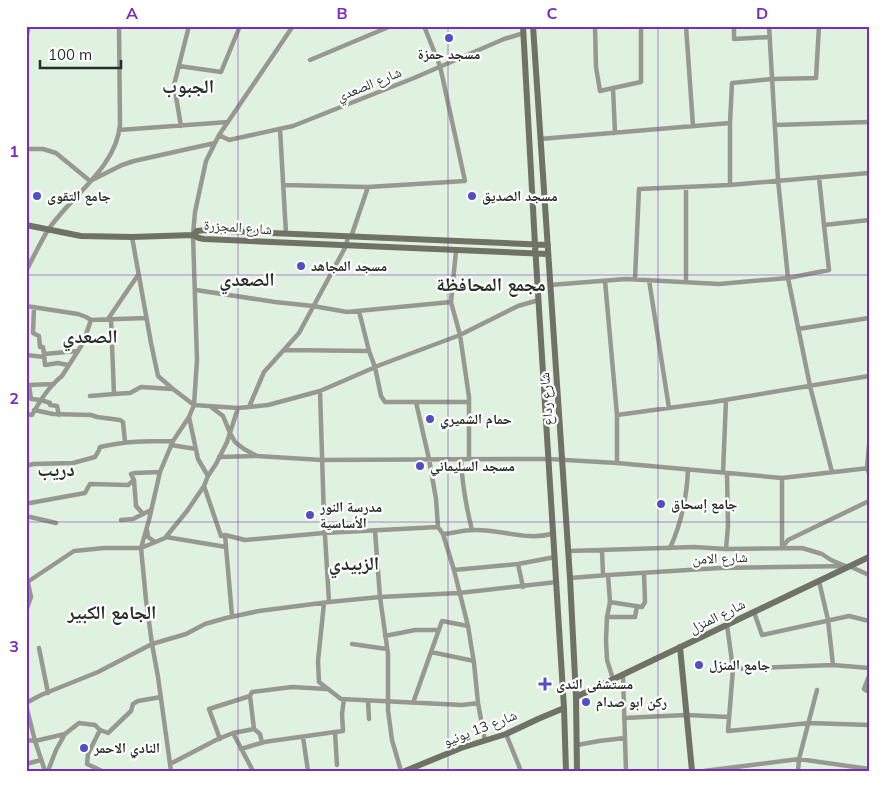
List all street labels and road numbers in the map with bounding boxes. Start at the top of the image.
street label: شارع الصعدي [334,63,405,108]
street label: شارع المجزرة [203,216,273,239]
street label: شارع رداع [535,372,558,426]
street label: شارع الامن [692,548,748,569]
street label: شارع المنزل [686,595,749,638]
street label: شارع 13 يونيو [441,706,520,751]

